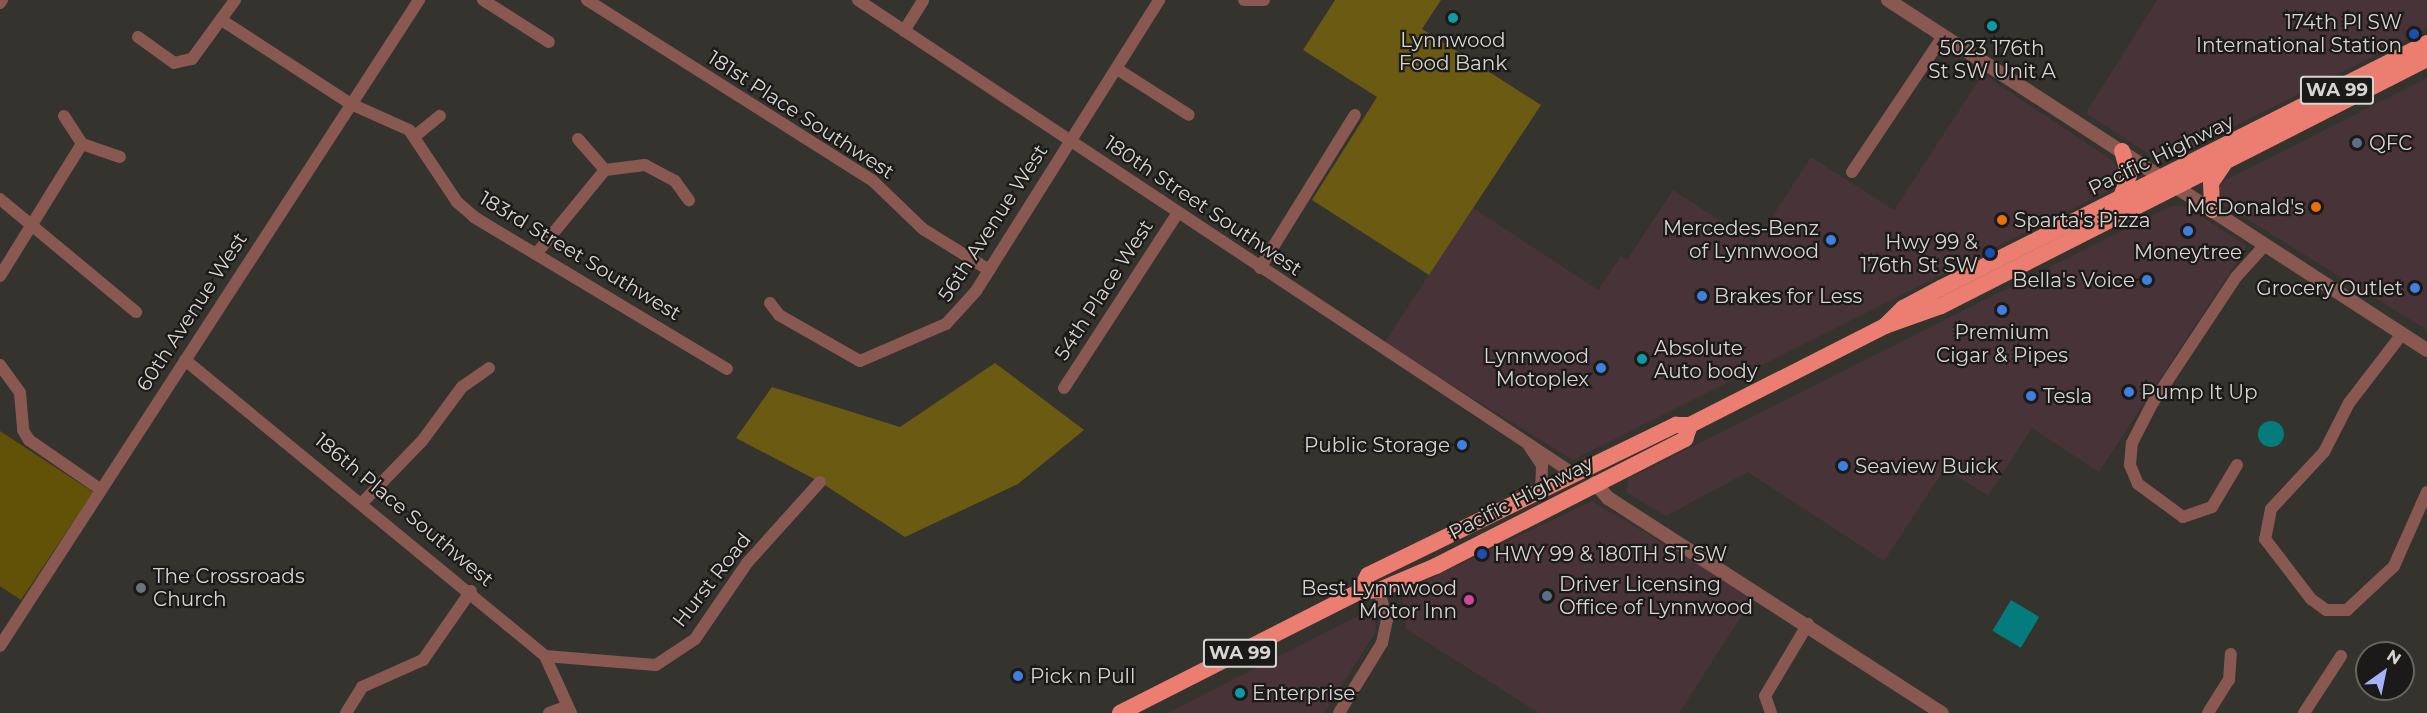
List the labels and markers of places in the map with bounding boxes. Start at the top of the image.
marker: Lynnwood Food Bank [1446,11,1460,25]
place label: 174th Pl SW International Station [2196,11,2402,58]
marker: 5023 176th St SW Unit A [1985,19,1999,33]
marker: 174th Pl SW International Station [2407,27,2421,41]
place label: Lynnwood Food Bank [1399,28,1507,75]
place label: 5023 176th St SW Unit A [1928,36,2056,83]
place label: QFC [2369,131,2412,155]
marker: QFC [2350,136,2364,150]
place label: McDonald's [2187,195,2304,219]
marker: McDonald's [2309,200,2323,214]
place label: Sparta's Pizza [2014,208,2150,232]
marker: Sparta's Pizza [1995,213,2009,227]
place label: Mercedes-Benz of Lynnwood [1663,216,1819,263]
marker: Moneytree [2181,224,2195,238]
place label: Hwy 99 & 176th St SW [1860,230,1978,277]
marker: Mercedes-Benz of Lynnwood [1824,233,1838,247]
place label: Moneytree [2134,240,2242,264]
marker: Hwy 99 & 176th St SW [1983,246,1997,260]
place label: Bella's Voice [2012,268,2135,292]
marker: Bella's Voice [2140,273,2154,287]
place label: Grocery Outlet [2256,276,2403,300]
marker: Grocery Outlet [2408,281,2422,295]
place label: Brakes for Less [1714,284,1862,308]
marker: Brakes for Less [1695,289,1709,303]
marker: Premium Cigar & Pipes [1995,303,2009,317]
place label: Premium Cigar & Pipes [1936,320,2068,367]
place label: Absolute Auto body [1654,336,1758,383]
place label: Lynnwood Motoplex [1484,344,1589,391]
marker: Absolute Auto body [1635,352,1649,366]
marker: Lynnwood Motoplex [1594,361,1608,375]
place label: Pump It Up [2141,380,2258,404]
place label: Tesla [2043,384,2092,408]
marker: Pump It Up [2122,385,2136,399]
marker: Tesla [2024,389,2038,403]
place label: Public Storage [1304,433,1450,457]
marker: Public Storage [1455,438,1469,452]
place label: Seaview Buick [1855,454,1999,478]
marker: Seaview Buick [1836,459,1850,473]
place label: HWY 99 & 180TH ST SW [1494,542,1727,566]
marker: HWY 99 & 180TH ST SW [1475,547,1489,561]
place label: The Crossroads Church [153,564,305,611]
place label: Driver Licensing Office of Lynnwood [1559,572,1753,619]
place label: Best Lynnwood Motor Inn [1301,576,1457,623]
marker: The Crossroads Church [134,581,148,595]
marker: Driver Licensing Office of Lynnwood [1540,589,1554,603]
marker: Best Lynnwood Motor Inn [1462,593,1476,607]
place label: Pick n Pull [1030,664,1135,688]
marker: Pick n Pull [1011,669,1025,683]
place label: Enterprise [1252,681,1355,705]
marker: Enterprise [1233,686,1247,700]

